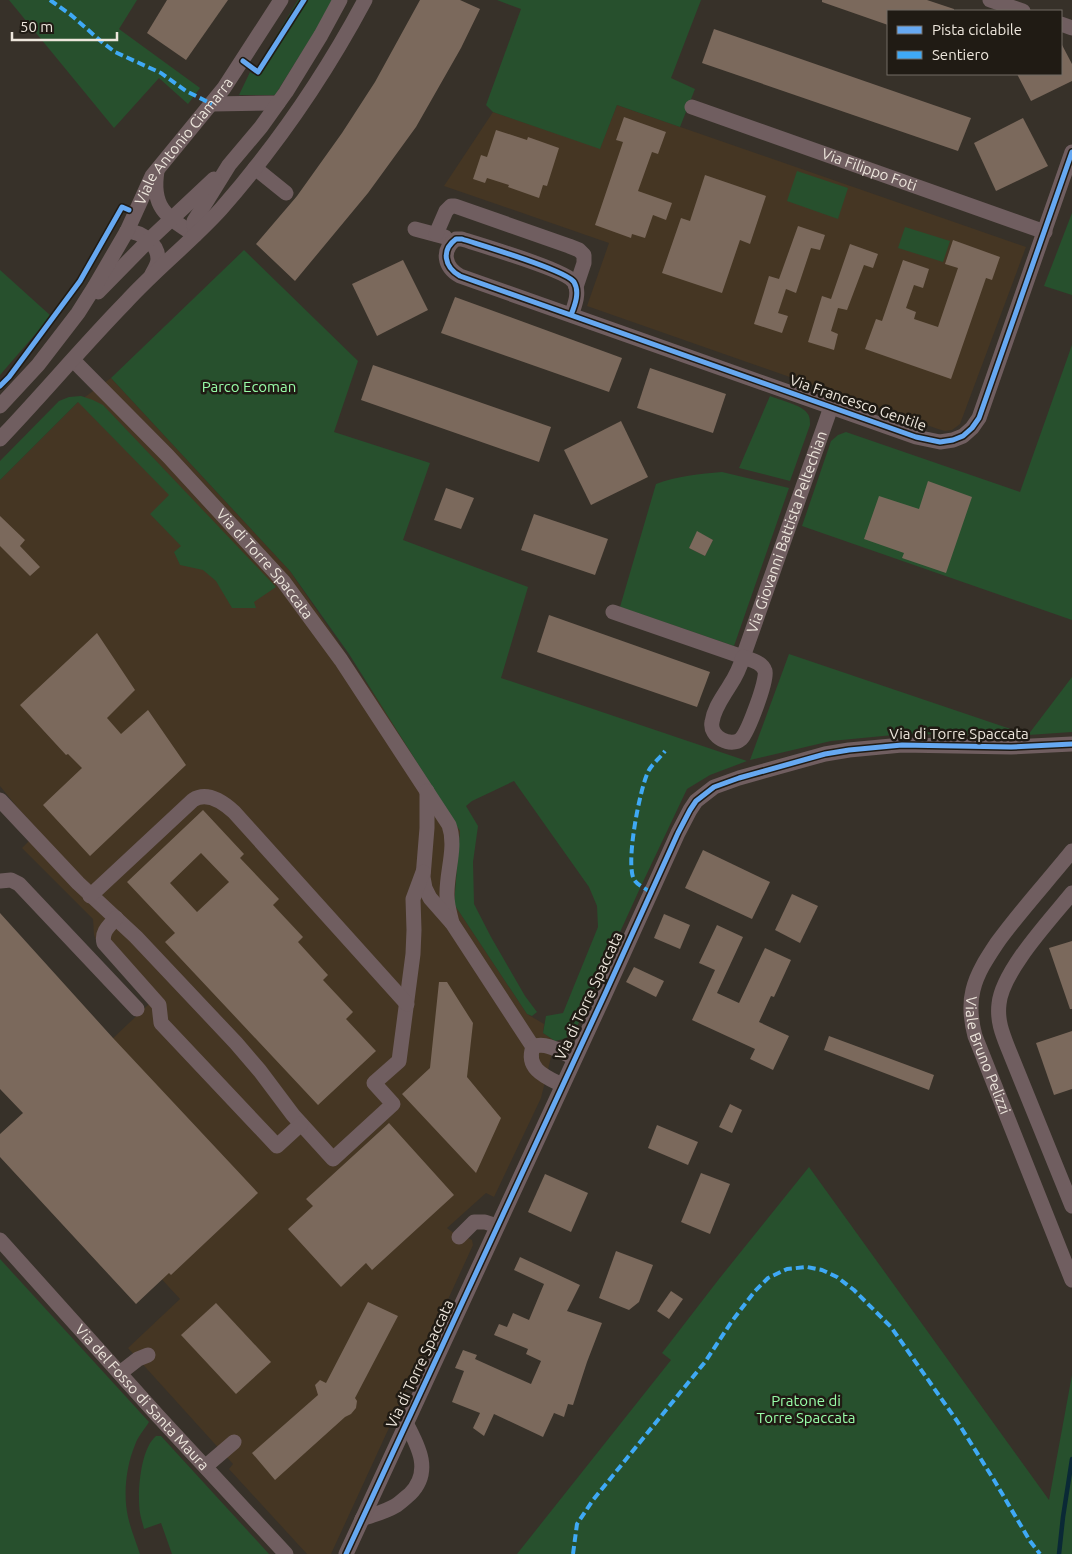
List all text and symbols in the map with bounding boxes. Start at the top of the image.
scale bar [12,10,118,42]
legend [887,10,1062,75]
text: 50 m [20,18,53,35]
text: Pista ciclabile [932,21,1022,38]
text: Sentiero [932,46,989,63]
street label: Viale Antonio Ciamarra [131,75,236,207]
street label: Via Filippo Foti [819,145,919,194]
street label: Via Francesco Gentile [787,371,929,434]
park label: Parco Ecoman [202,378,296,395]
street label: Via Giovanni Battista Peltechian [743,428,830,635]
street label: Via di Torre Spaccata [213,505,317,622]
street label: Via di Torre Spaccata [889,725,1029,742]
street label: Via di Torre Spaccata [551,929,626,1063]
street label: Viale Bruno Pelizzi [963,996,1014,1117]
street label: Via di Torre Spaccata [382,1297,457,1431]
street label: Via del Fosso di Santa Maura [72,1321,213,1473]
park label: Pratone di Torre Spaccata [757,1392,855,1426]

